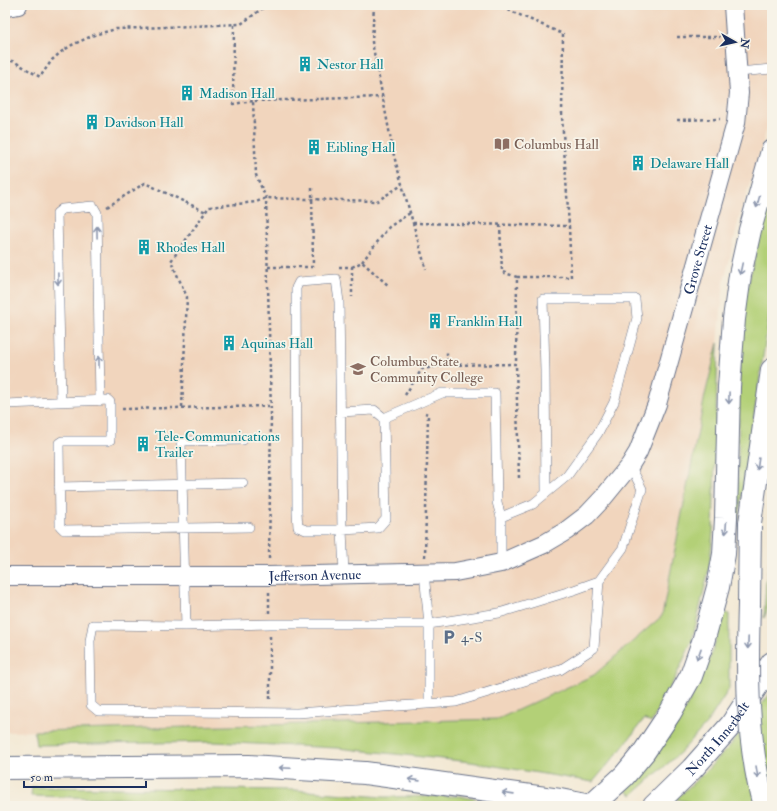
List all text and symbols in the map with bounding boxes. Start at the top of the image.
north arrow [715,22,755,62]
text: N [737,37,752,50]
building icon: Nestor Hall [296,55,314,73]
place label: Nestor Hall [317,56,384,73]
building icon: Madison Hall [178,84,196,102]
place label: Madison Hall [199,85,275,102]
building icon: Davidson Hall [83,113,101,131]
place label: Davidson Hall [104,114,184,131]
library icon: Columbus Hall [493,135,511,153]
place label: Columbus Hall [514,136,599,153]
building icon: Eibling Hall [305,138,323,156]
place label: Eibling Hall [326,139,396,156]
building icon: Delaware Hall [629,154,647,172]
place label: Delaware Hall [650,155,730,172]
one-way arrow [754,196,761,209]
street label: Grove Street [680,222,716,297]
one-way arrow [93,226,101,239]
building icon: Rhodes Hall [135,238,153,256]
place label: Rhodes Hall [156,239,225,256]
one-way arrow [737,262,745,275]
one-way arrow [54,272,62,285]
building icon: Franklin Hall [426,312,444,330]
place label: Franklin Hall [447,313,523,330]
building icon: Aquinas Hall [220,334,238,352]
place label: Aquinas Hall [240,335,314,352]
place label: Columbus State Community College [370,353,483,387]
one-way arrow [95,356,103,369]
school or university icon: Columbus State Community College [349,360,367,378]
one-way arrow [725,391,733,404]
place label: Tele-Communications Trailer [155,428,280,461]
building icon: Tele-Communications Trailer [134,435,152,453]
one-way arrow [754,457,762,470]
one-way arrow [722,521,729,534]
street label: Jefferson Avenue [267,566,362,585]
parking icon: 4-S [440,628,458,646]
place label: 4-S [461,629,482,646]
one-way arrow [744,636,751,649]
one-way arrow [694,648,702,660]
street label: North Innerbelt [682,698,753,779]
scale bar [24,763,146,789]
one-way arrow [279,765,292,772]
one-way arrow [753,765,761,778]
text: 50 m [30,770,54,785]
one-way arrow [408,776,421,784]
one-way arrow [501,789,514,797]

